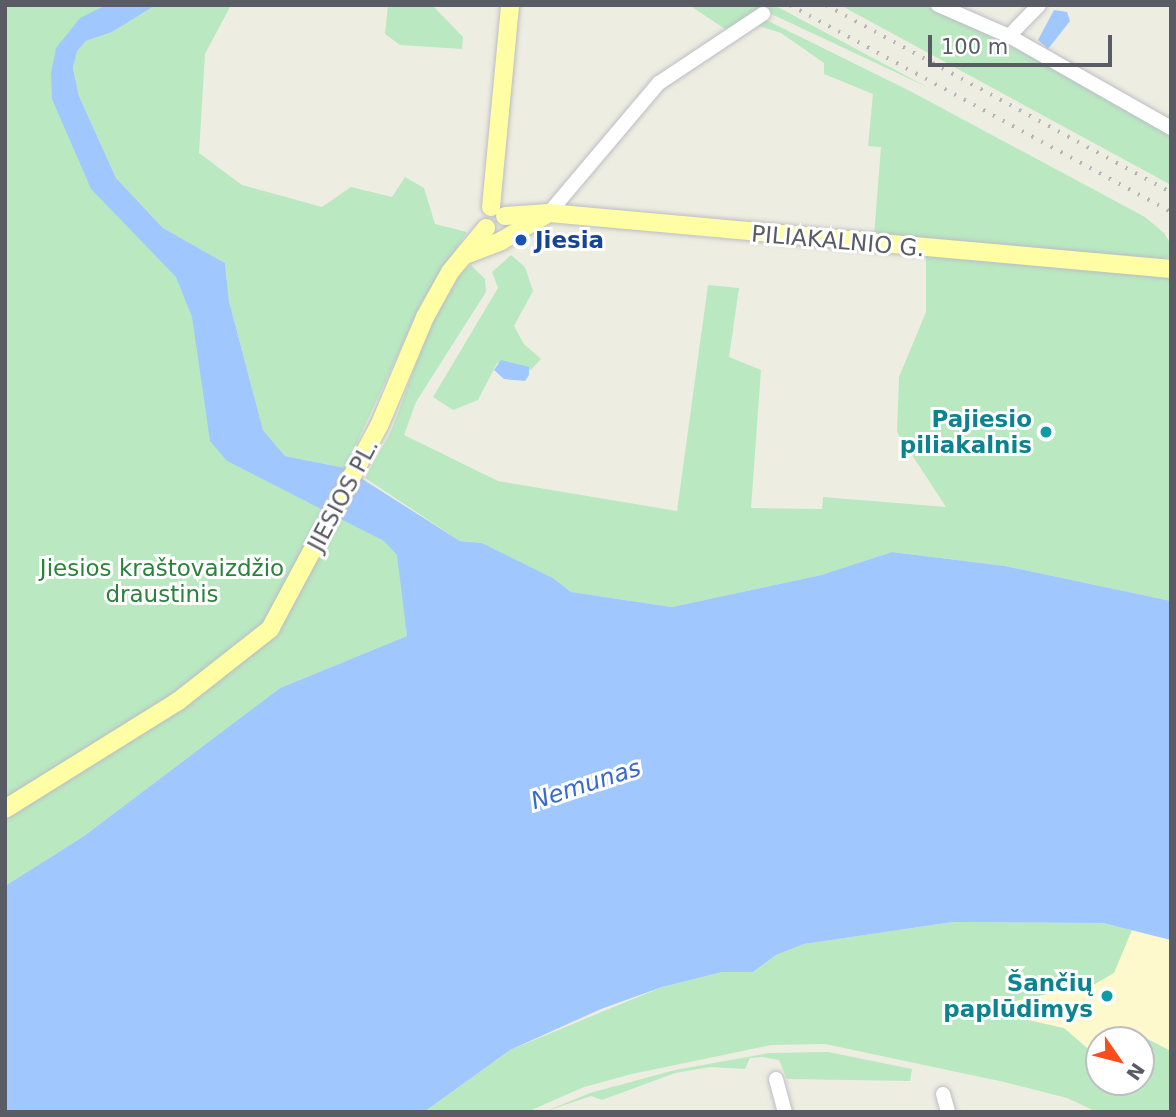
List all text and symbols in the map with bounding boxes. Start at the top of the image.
scale bar [931,21,1115,65]
text: 100 m [941,35,1008,59]
street label: PILIAKALNIO G. [750,220,926,262]
place label: Jiesia [535,226,604,254]
marker: Jiesia [513,232,529,248]
place label: Pajiesio piliakalnis [900,405,1032,459]
marker: Pajiesio piliakalnis [1038,424,1054,440]
street label: JIESIOS PL. [302,434,384,556]
park label: Jiesios kraštovaizdžio draustinis [40,554,284,608]
water label: Nemunas [527,754,645,816]
place label: Šančių paplūdimys [943,969,1093,1023]
marker: Šančių paplūdimys [1099,988,1115,1004]
north arrow [1085,1026,1155,1096]
text: N [1122,1059,1149,1085]

